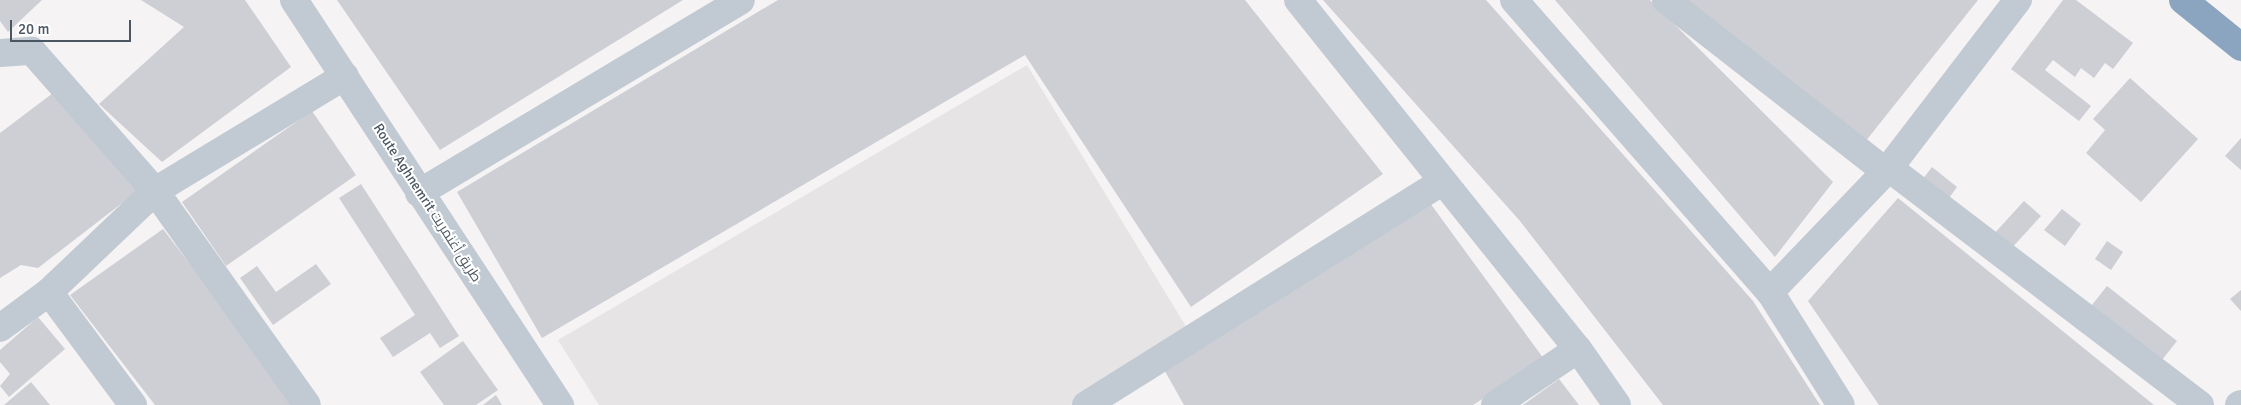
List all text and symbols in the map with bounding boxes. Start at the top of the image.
scale bar [12,10,134,42]
text: 20 m [18,20,49,38]
street label: Route Aghnemrit طريق أغنمريت [369,121,485,285]

